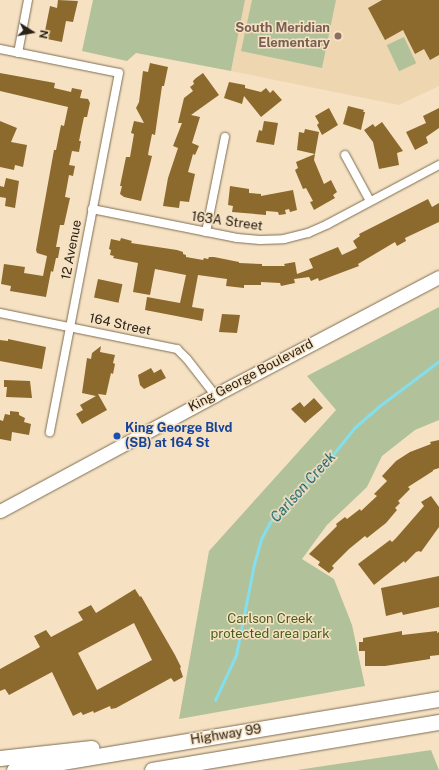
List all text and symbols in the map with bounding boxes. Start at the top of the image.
north arrow [12,12,52,52]
place label: South Meridian Elementary [235,21,330,52]
text: N [37,29,50,40]
marker: South Meridian Elementary [333,31,343,41]
street label: 163A Street [190,209,264,235]
street label: 12 Avenue [59,219,85,281]
street label: 164 Street [88,311,152,339]
street label: King George Boulevard [186,336,316,416]
place label: King George Blvd (SB) at 164 St [125,421,232,452]
marker: King George Blvd (SB) at 164 St [112,431,122,441]
water label: Carlson Creek [267,448,339,526]
park label: Carlson Creek protected area park [211,612,329,643]
street label: Highway 99 [189,722,263,748]

